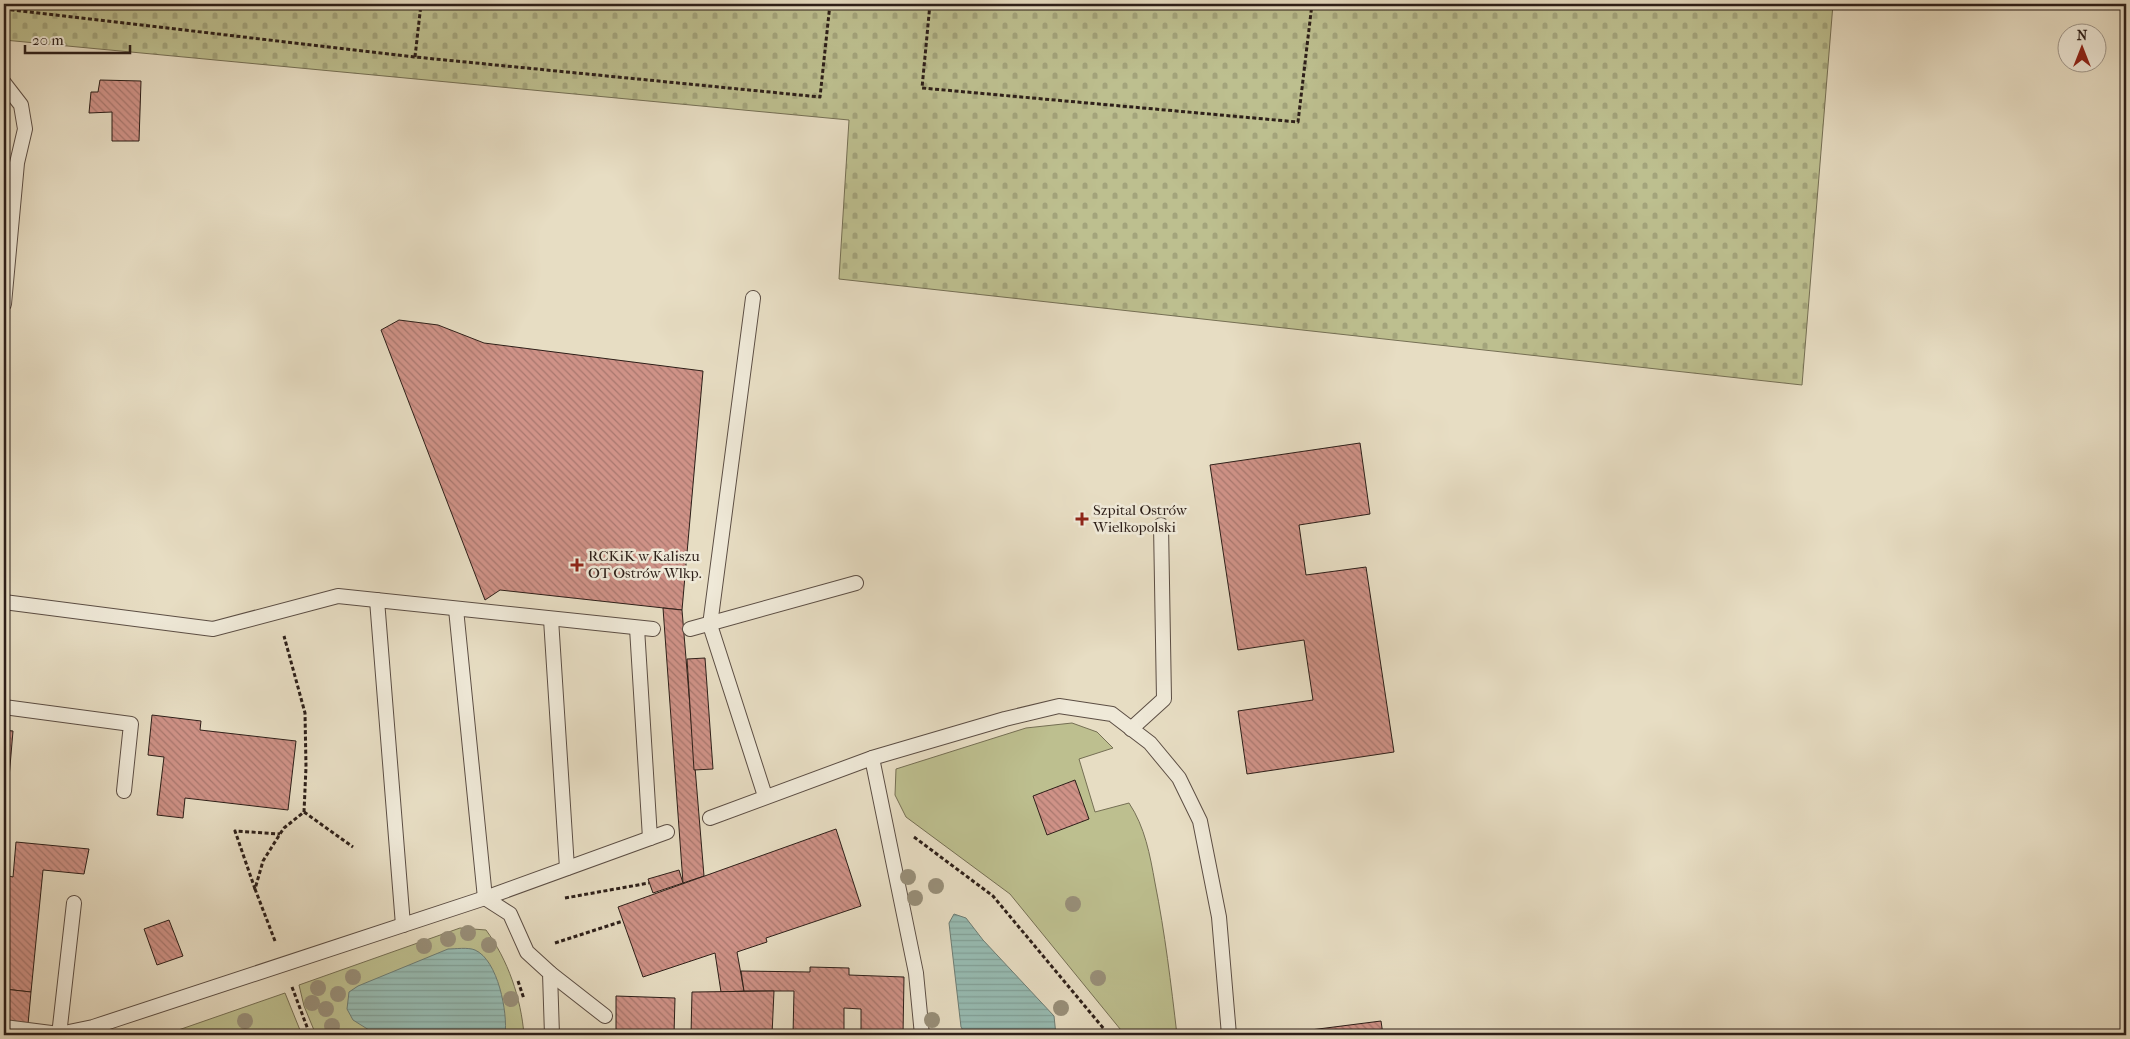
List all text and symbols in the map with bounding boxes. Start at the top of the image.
scale bar [25,22,130,54]
north arrow [2058,22,2108,72]
text: N [2077,27,2088,44]
text: 20 m [32,31,64,49]
place label: Szpital Ostrów Wielkopolski [1092,501,1188,536]
marker: Szpital Ostrów Wielkopolski [1075,512,1089,526]
place label: RCKiK w Kaliszu OT Ostrów Wlkp. [588,547,702,582]
marker: RCKiK w Kaliszu OT Ostrów Wlkp. [570,558,584,572]

